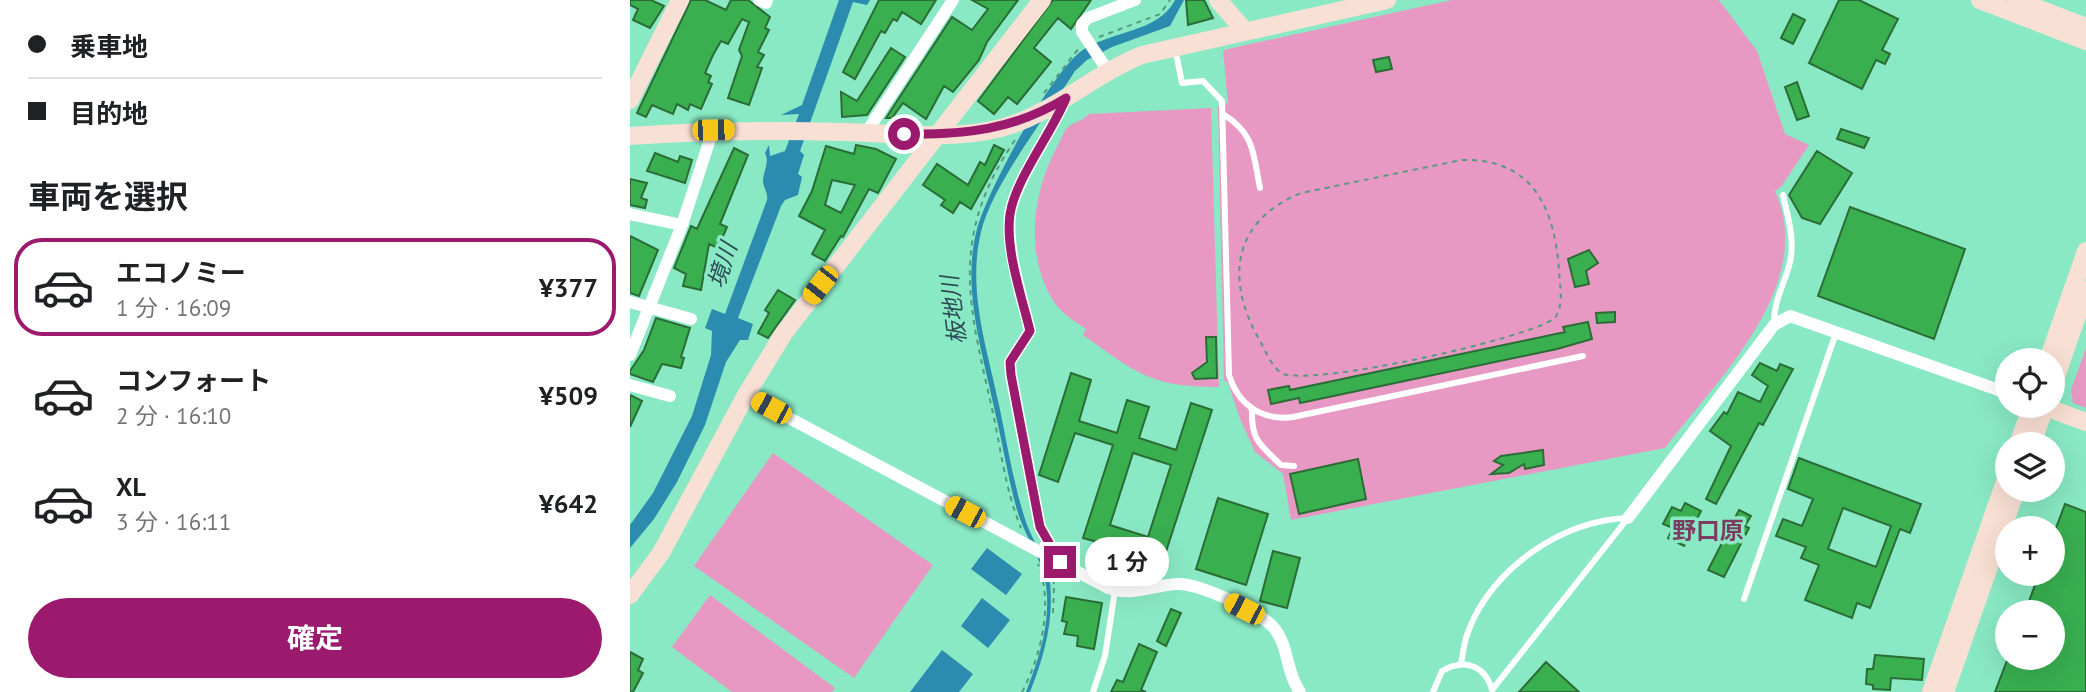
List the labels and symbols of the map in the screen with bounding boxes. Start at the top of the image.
route start [888,118,920,150]
car [692,119,735,141]
water label: 境川 [701,236,744,291]
car [799,262,842,308]
water label: 板地川 [934,271,972,346]
car [748,389,795,427]
car [942,493,989,531]
district label: 野口原 [1672,515,1744,546]
callout: 1 分 [1084,538,1168,586]
route end [1044,546,1076,578]
car [1221,590,1268,628]

